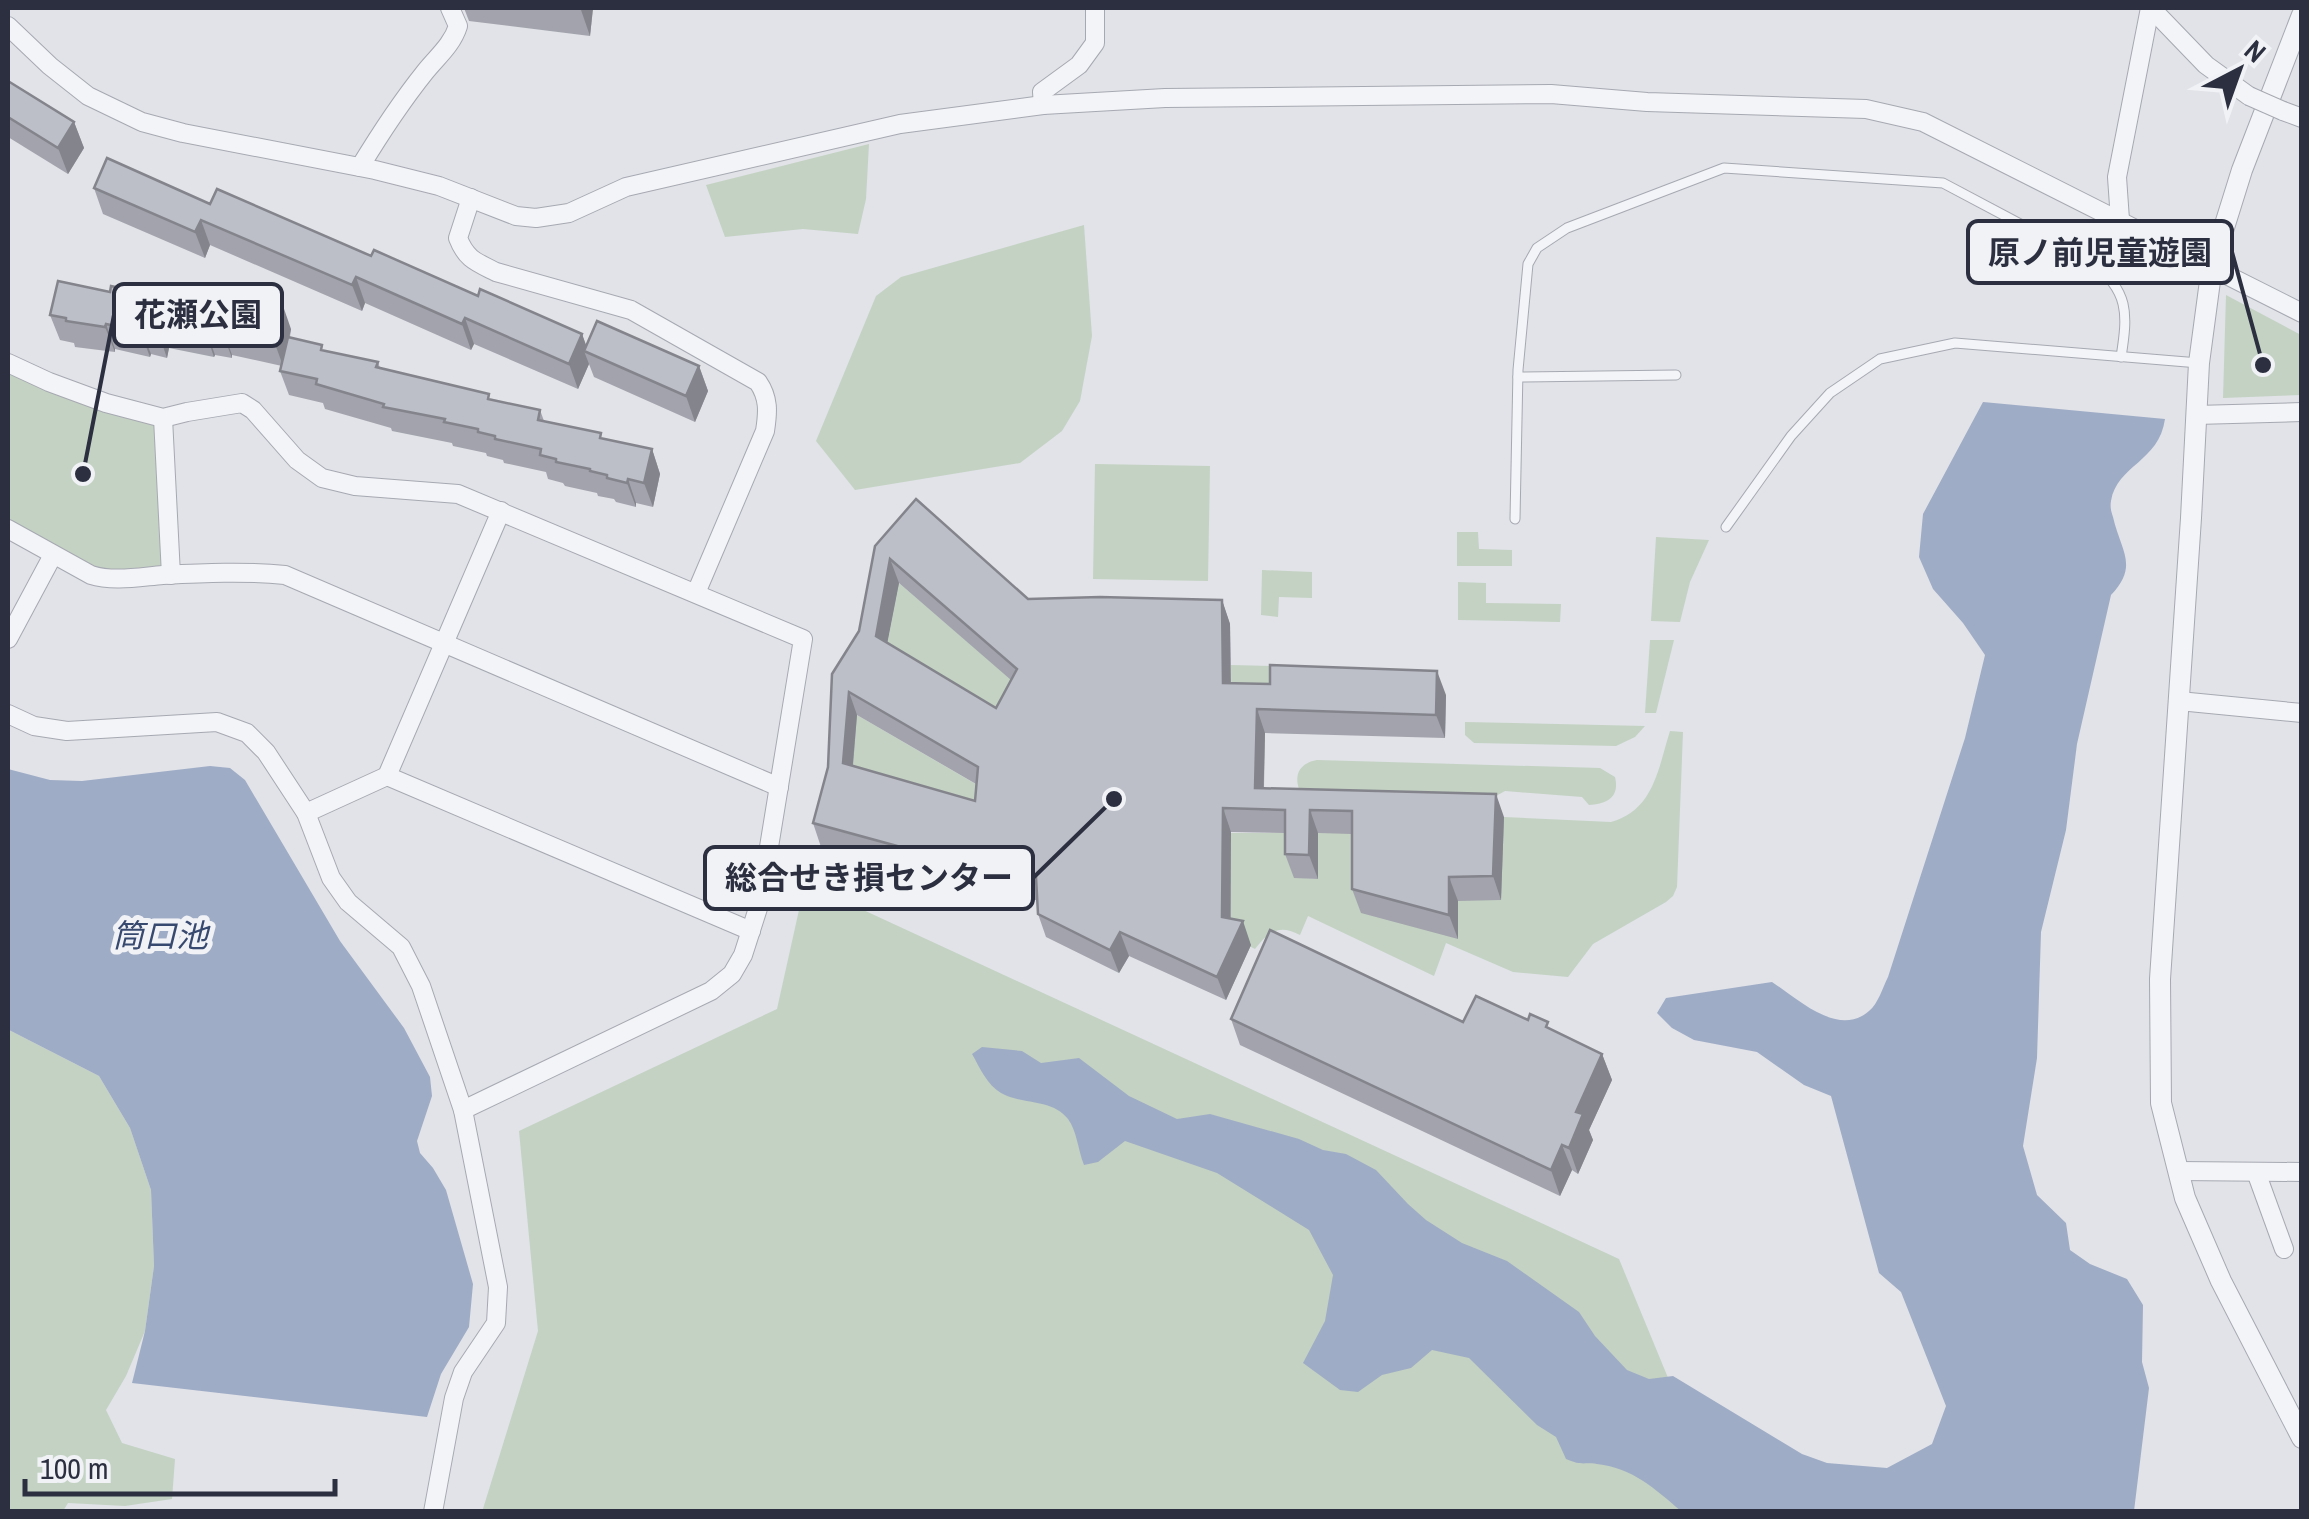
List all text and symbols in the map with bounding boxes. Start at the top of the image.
north arrow [2189,20,2289,120]
text: N [2237,31,2274,71]
callout: 原ノ前児童遊園 [1968,221,2232,283]
text: 原ノ前児童遊園 [1988,231,2212,274]
callout: 花瀬公園 [114,284,282,346]
text: 花瀬公園 [134,293,262,336]
callout: 総合せき損センター [705,847,1033,909]
text: 総合せき損センター [725,856,1013,899]
water label: 筒口池 [112,914,211,957]
scale bar [25,1434,335,1496]
text: 100 m [40,1448,108,1488]

